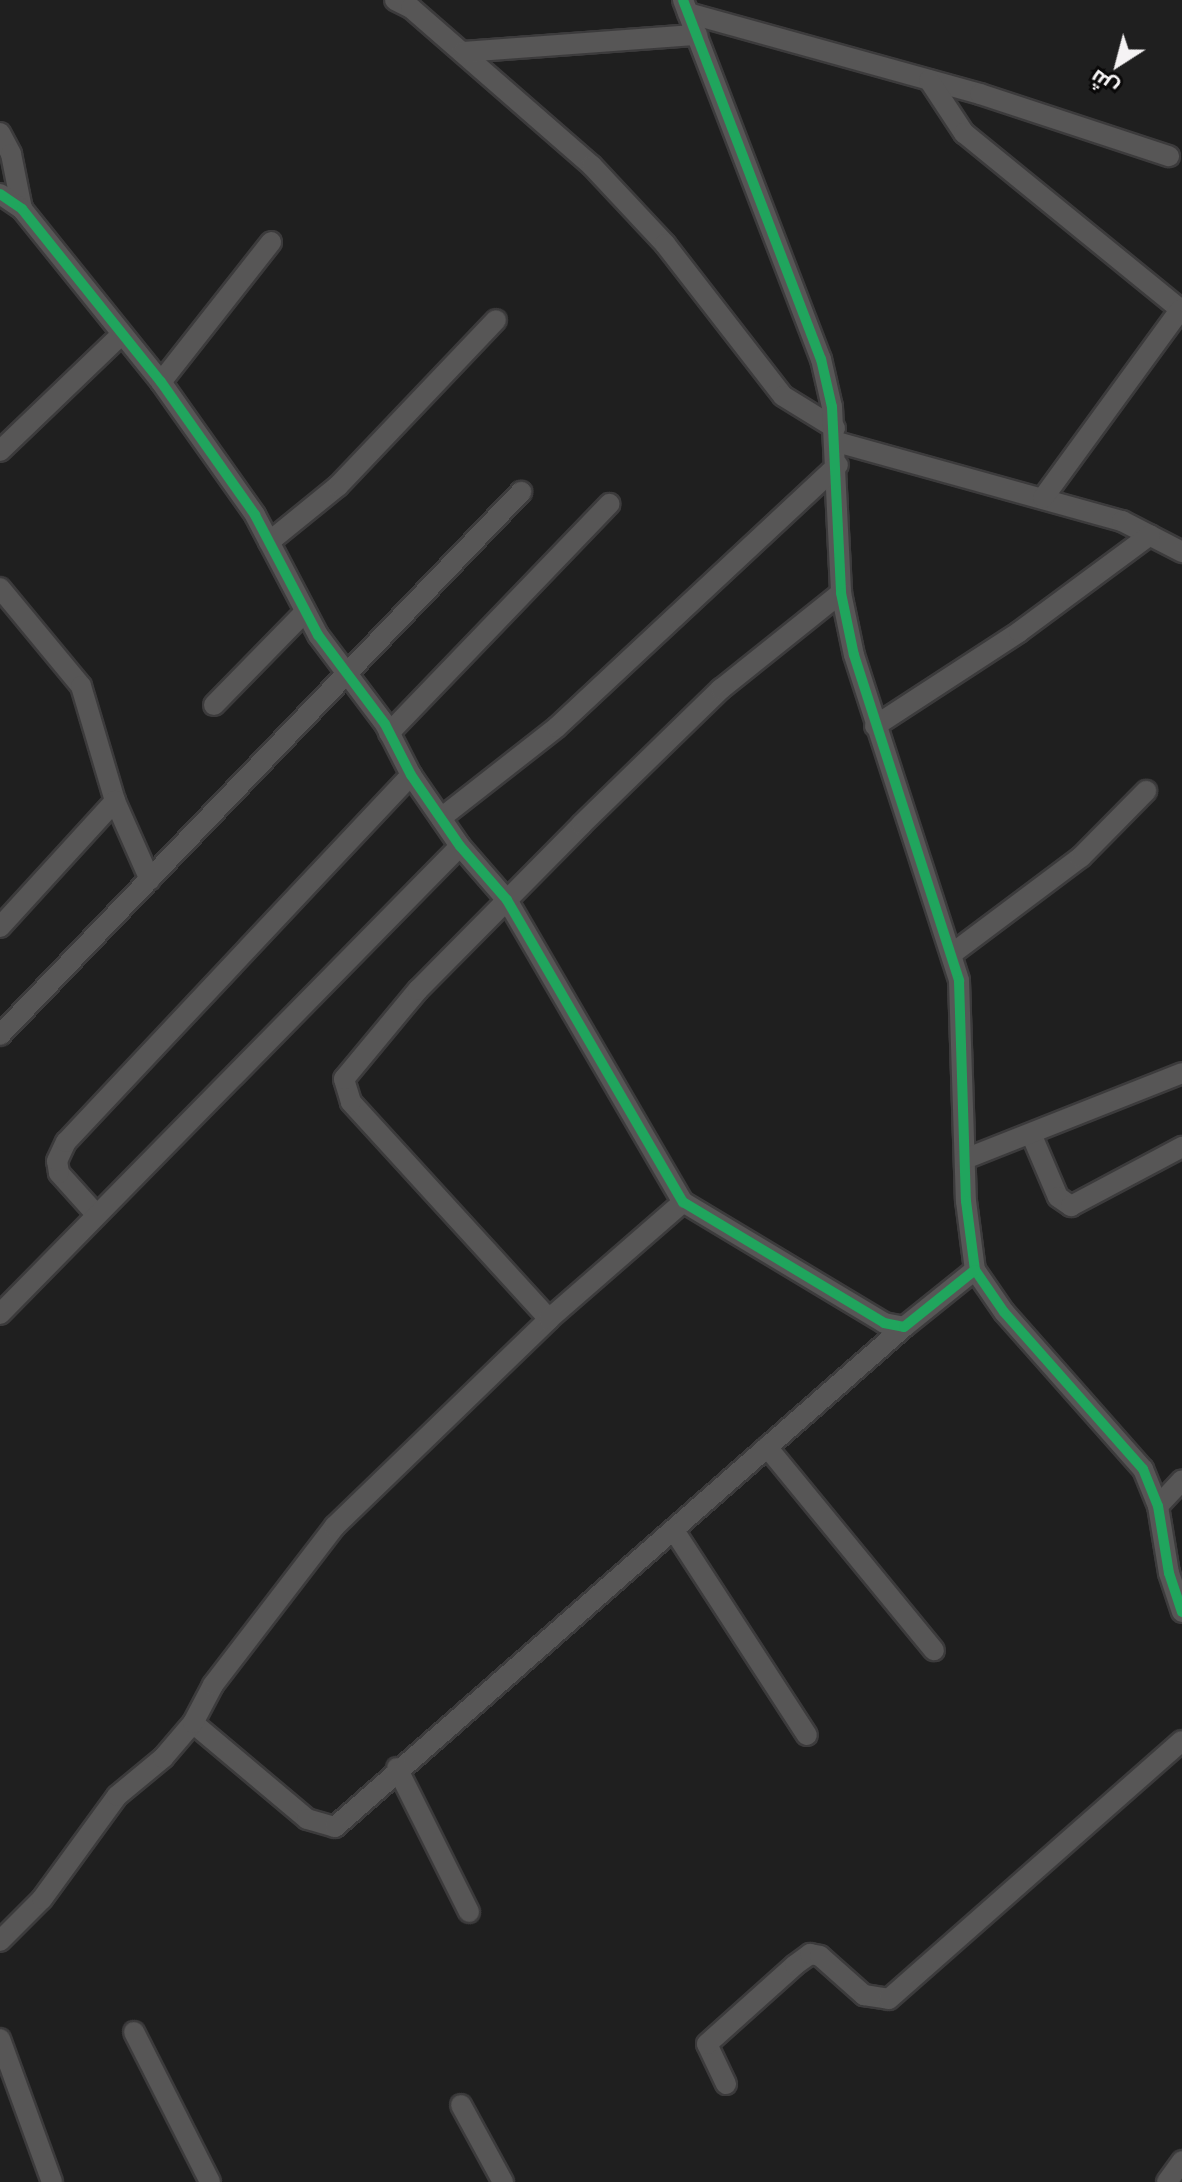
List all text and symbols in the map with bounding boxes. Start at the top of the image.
north arrow [1078,24,1158,104]
text: ش [1084,65,1123,103]

